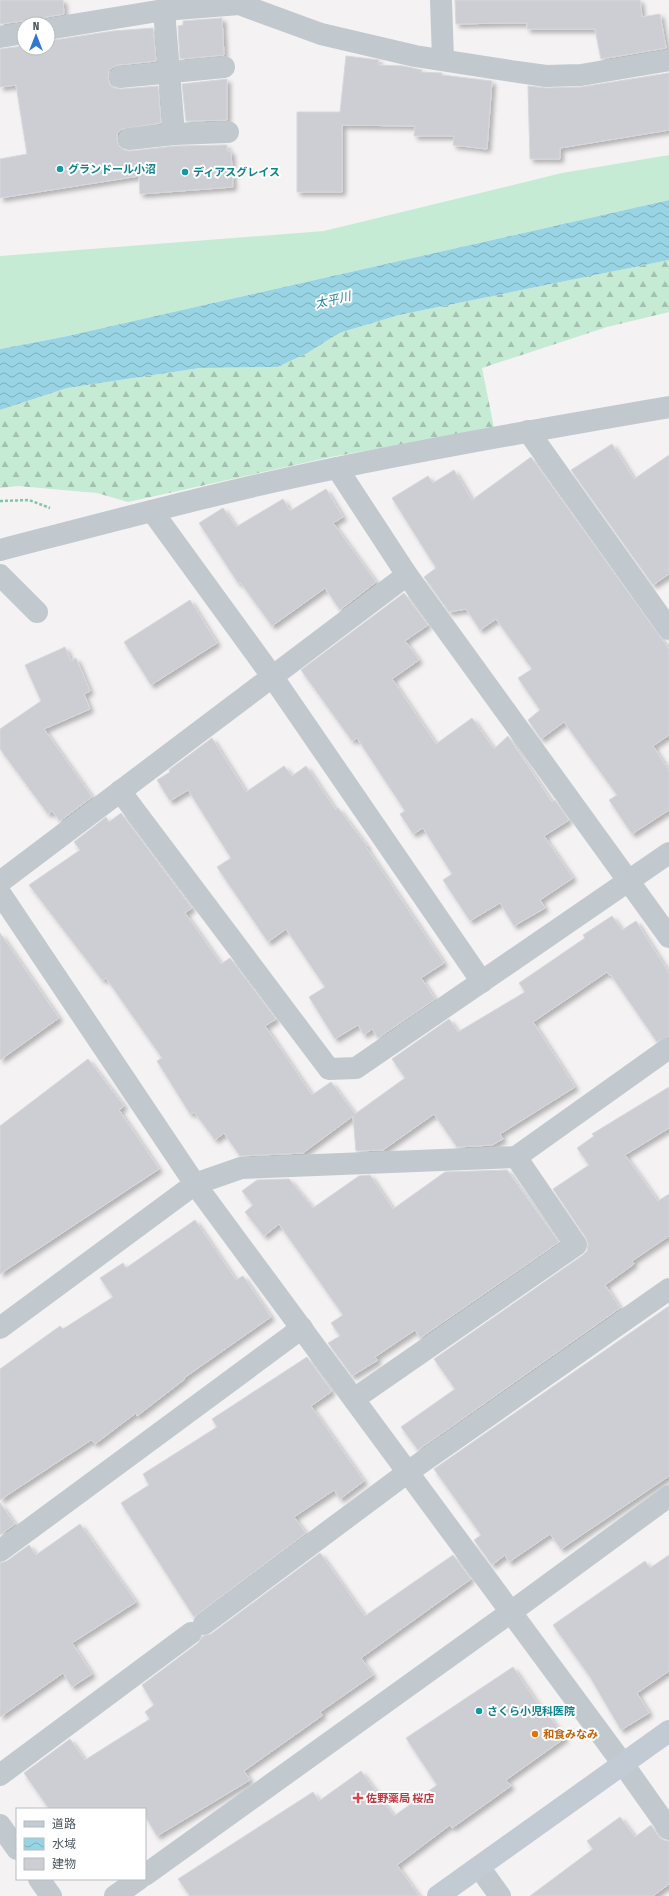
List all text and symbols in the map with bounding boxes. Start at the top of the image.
north arrow [16,16,56,56]
text: N [33,20,39,33]
place label: グランドール小沼 [68,163,156,176]
marker: グランドール小沼 [55,164,65,174]
place label: ディアスグレイス [193,166,280,179]
marker: ディアスグレイス [180,167,190,177]
water label: 太平川 [314,289,354,311]
place label: さくら小児科医院 [487,1705,575,1718]
marker: さくら小児科医院 [474,1706,484,1716]
place label: 和食みなみ [543,1728,598,1741]
marker: 和食みなみ [530,1729,540,1739]
place label: 佐野薬局 桜店 [366,1792,434,1805]
marker: 佐野薬局 桜店 [353,1793,363,1803]
legend [16,1808,146,1880]
text: 道路 [52,1817,76,1831]
text: 水域 [52,1837,76,1851]
text: 建物 [52,1857,76,1871]

